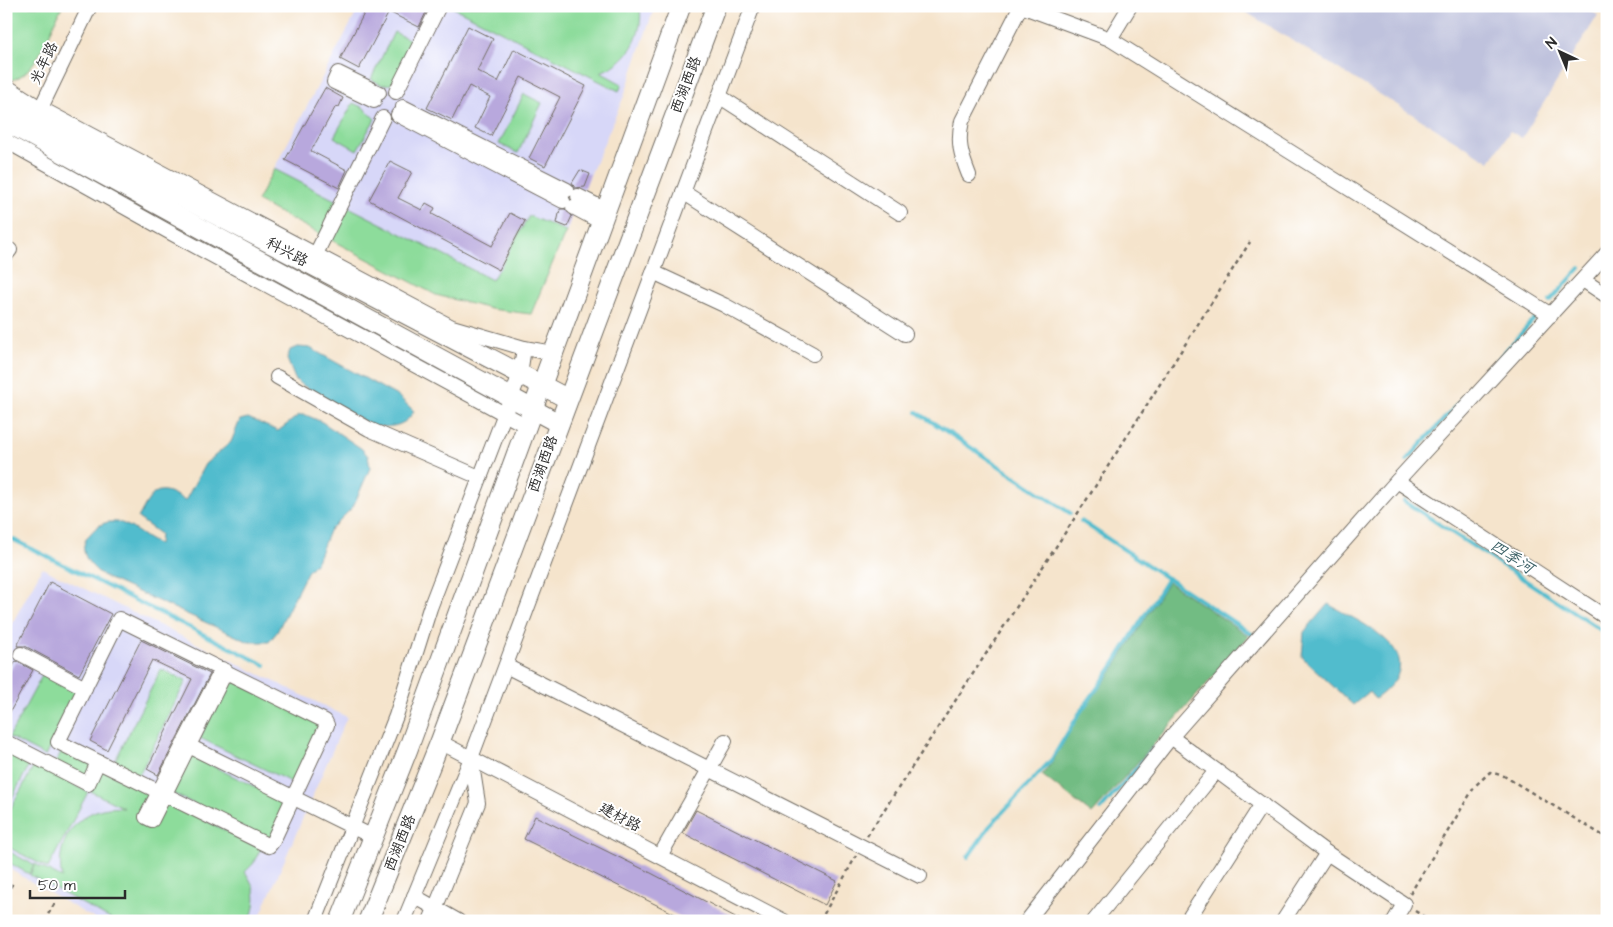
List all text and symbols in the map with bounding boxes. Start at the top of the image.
north arrow [1536,28,1586,78]
text: N [1542,33,1562,54]
street label: 光年路 [25,38,63,88]
street label: 西湖西路 [665,53,707,117]
street label: 科兴路 [262,232,312,272]
street label: 西湖西路 [523,432,563,496]
water label: 四季河 [1486,535,1541,581]
street label: 建材路 [595,797,645,837]
street label: 西湖西路 [379,811,421,875]
scale bar [30,867,125,899]
text: 50 m [38,875,76,896]

